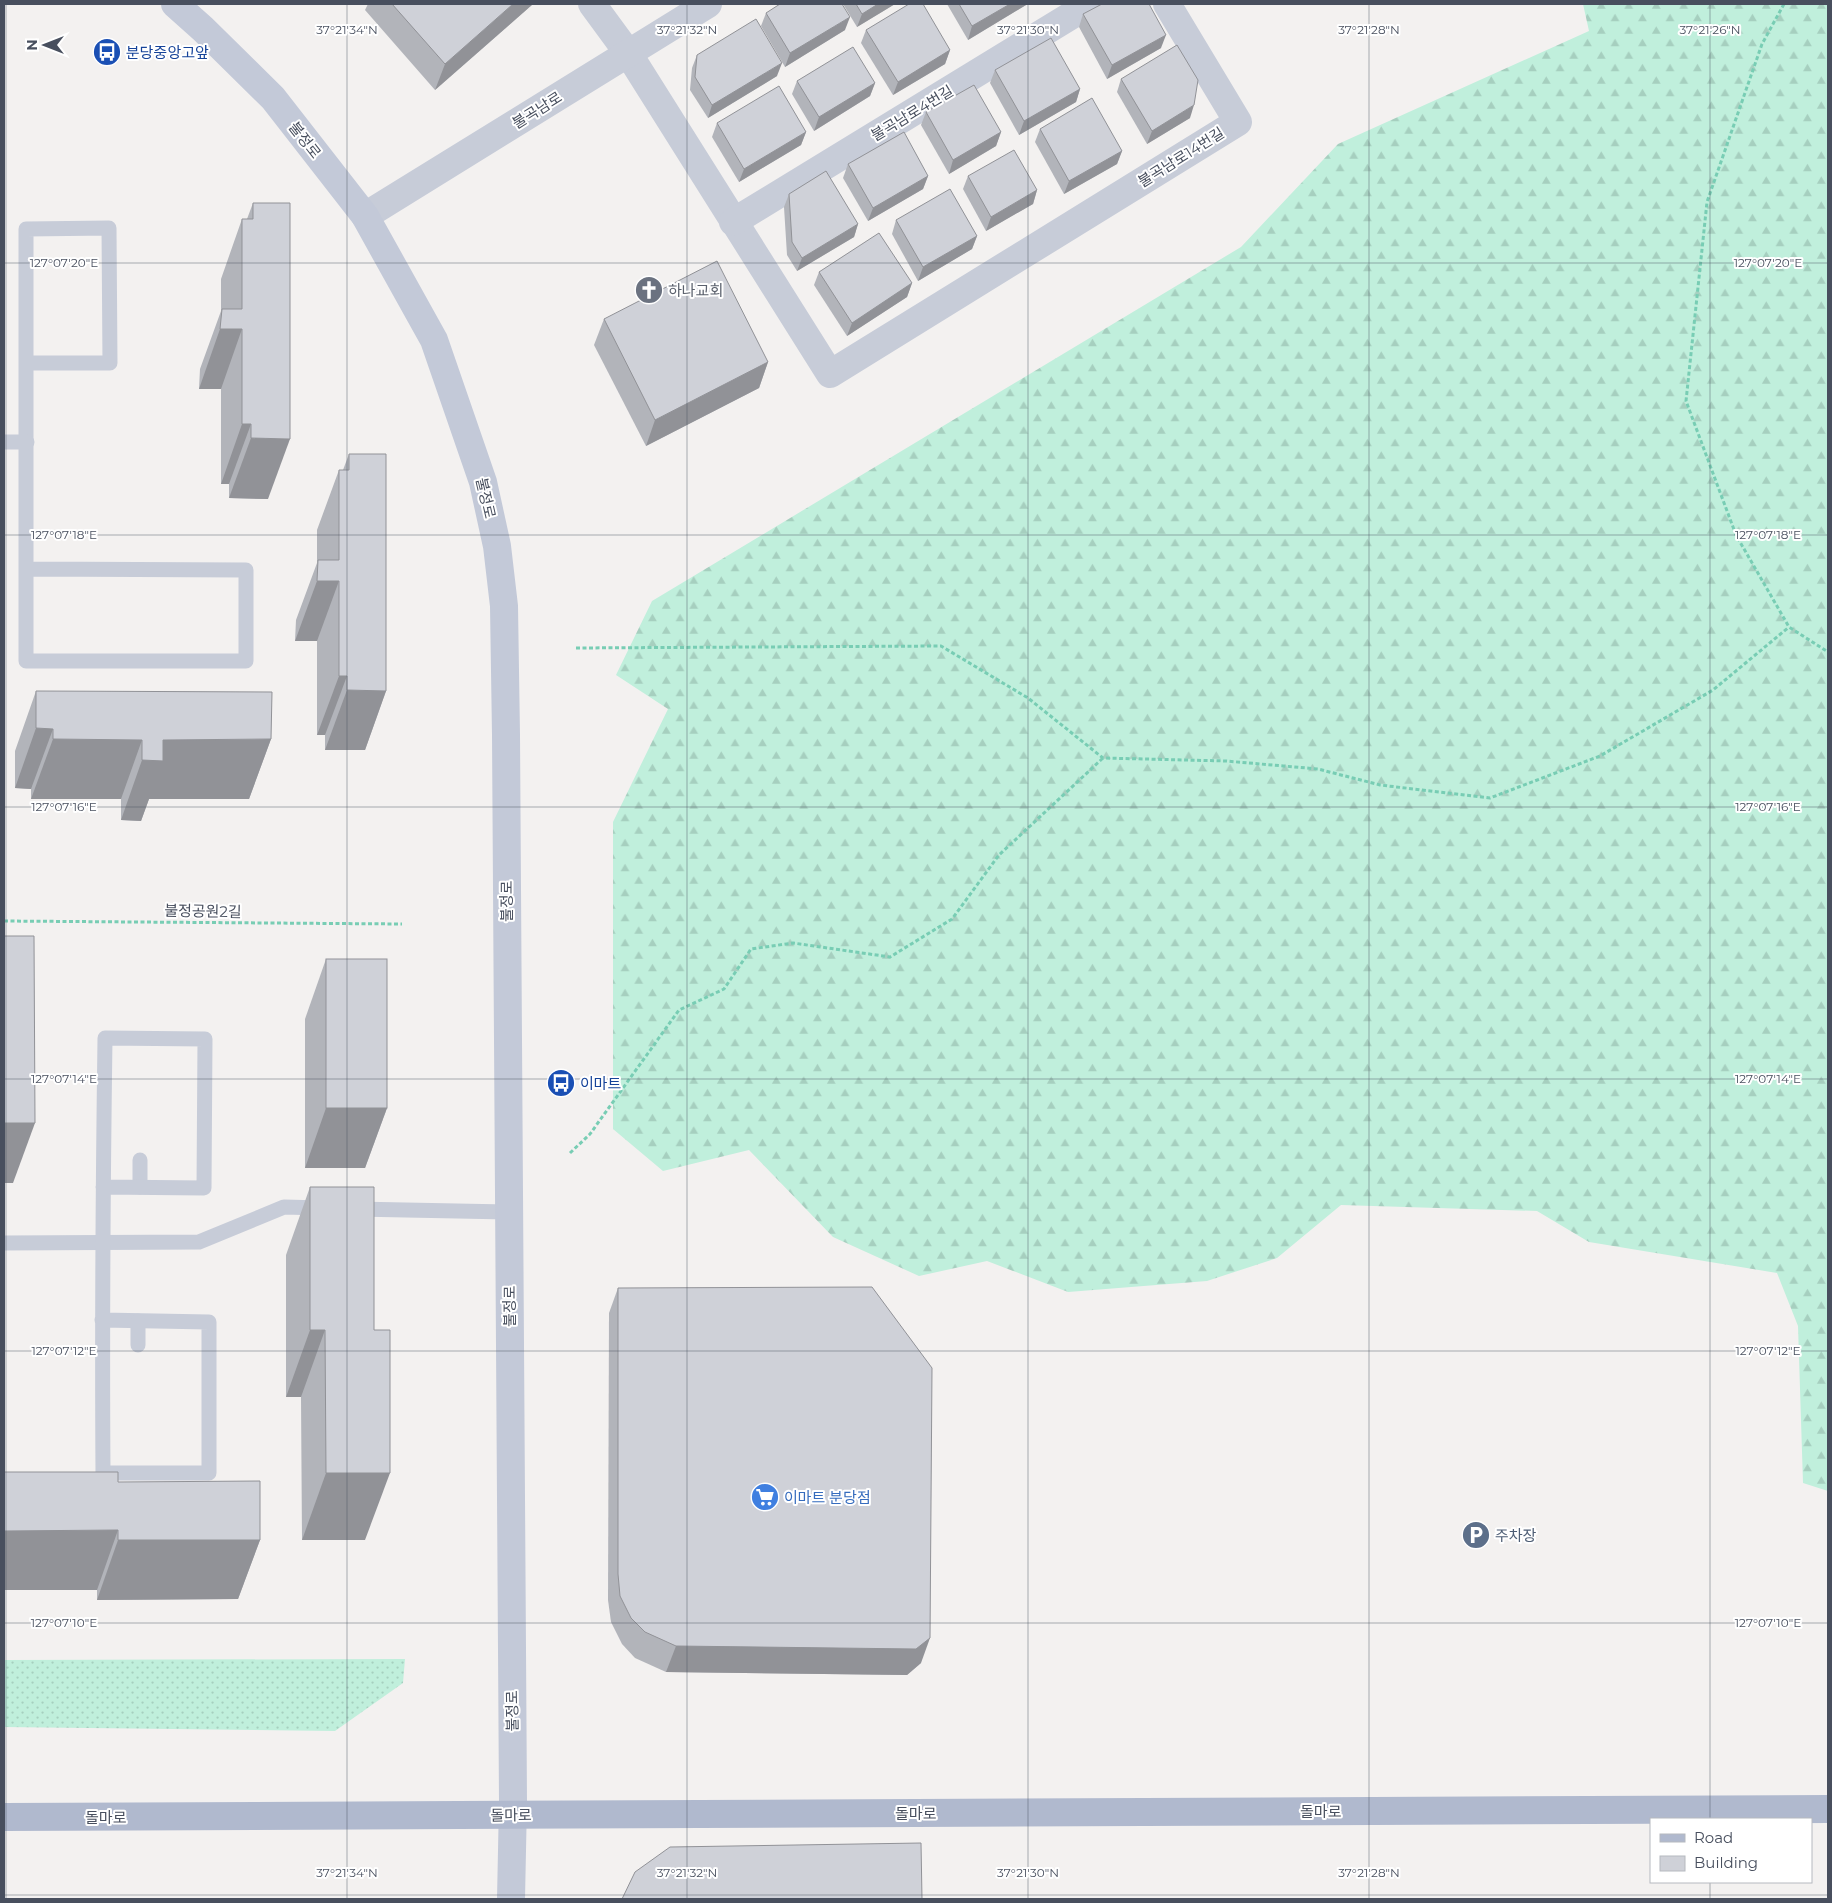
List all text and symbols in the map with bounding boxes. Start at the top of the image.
north arrow [20,20,70,70]
text: 37°21'34"N [316,22,378,37]
text: 37°21'32"N [657,22,717,37]
text: 37°21'30"N [997,22,1059,37]
text: 37°21'28"N [1338,22,1400,37]
text: 37°21'26"N [1679,22,1741,37]
bus stop icon: 분당중앙고앞 [92,37,122,67]
text: N [23,39,41,51]
place label: 분당중앙고앞 [126,43,209,62]
street label: 불곡남로4번길 [867,81,957,145]
street label: 불곡남로 [509,87,565,133]
street label: 불정로 [285,118,325,162]
street label: 불곡남로14번길 [1134,123,1228,191]
text: 127°07'20"E [30,255,98,270]
text: 127°07'20"E [1734,255,1802,270]
church icon: 하나교회 [634,275,664,305]
place label: 하나교회 [668,281,723,300]
street label: 불정로 [472,476,500,520]
text: 127°07'18"E [31,527,97,542]
text: 127°07'18"E [1735,527,1801,542]
text: 127°07'16"E [31,799,97,814]
text: 127°07'16"E [1735,799,1801,814]
street label: 불정로 [497,880,516,922]
street label: 불정공원2길 [164,901,242,921]
bus stop icon: 이마트 [546,1068,576,1098]
text: 127°07'14"E [31,1071,97,1086]
text: 127°07'14"E [1735,1071,1801,1086]
place label: 이마트 [580,1074,622,1093]
street label: 불정로 [500,1285,519,1327]
text: 127°07'12"E [31,1343,97,1358]
text: 127°07'12"E [1735,1343,1801,1358]
supermarket icon: 이마트 분당점 [750,1482,780,1512]
place label: 이마트 분당점 [784,1488,871,1507]
parking icon: 주차장 [1461,1520,1491,1550]
place label: 주차장 [1495,1526,1537,1545]
text: 127°07'10"E [31,1615,97,1630]
text: 127°07'10"E [1735,1615,1801,1630]
street label: 불정로 [502,1690,522,1732]
street label: 돌마로 [1300,1802,1342,1821]
street label: 돌마로 [895,1804,937,1823]
street label: 돌마로 [490,1805,532,1825]
street label: 돌마로 [85,1808,127,1827]
legend [1650,1818,1812,1883]
text: Road [1694,1828,1733,1847]
text: Building [1694,1853,1758,1872]
text: 37°21'34"N [316,1865,378,1880]
text: 37°21'32"N [657,1865,717,1880]
text: 37°21'30"N [997,1865,1059,1880]
text: 37°21'28"N [1338,1865,1400,1880]

